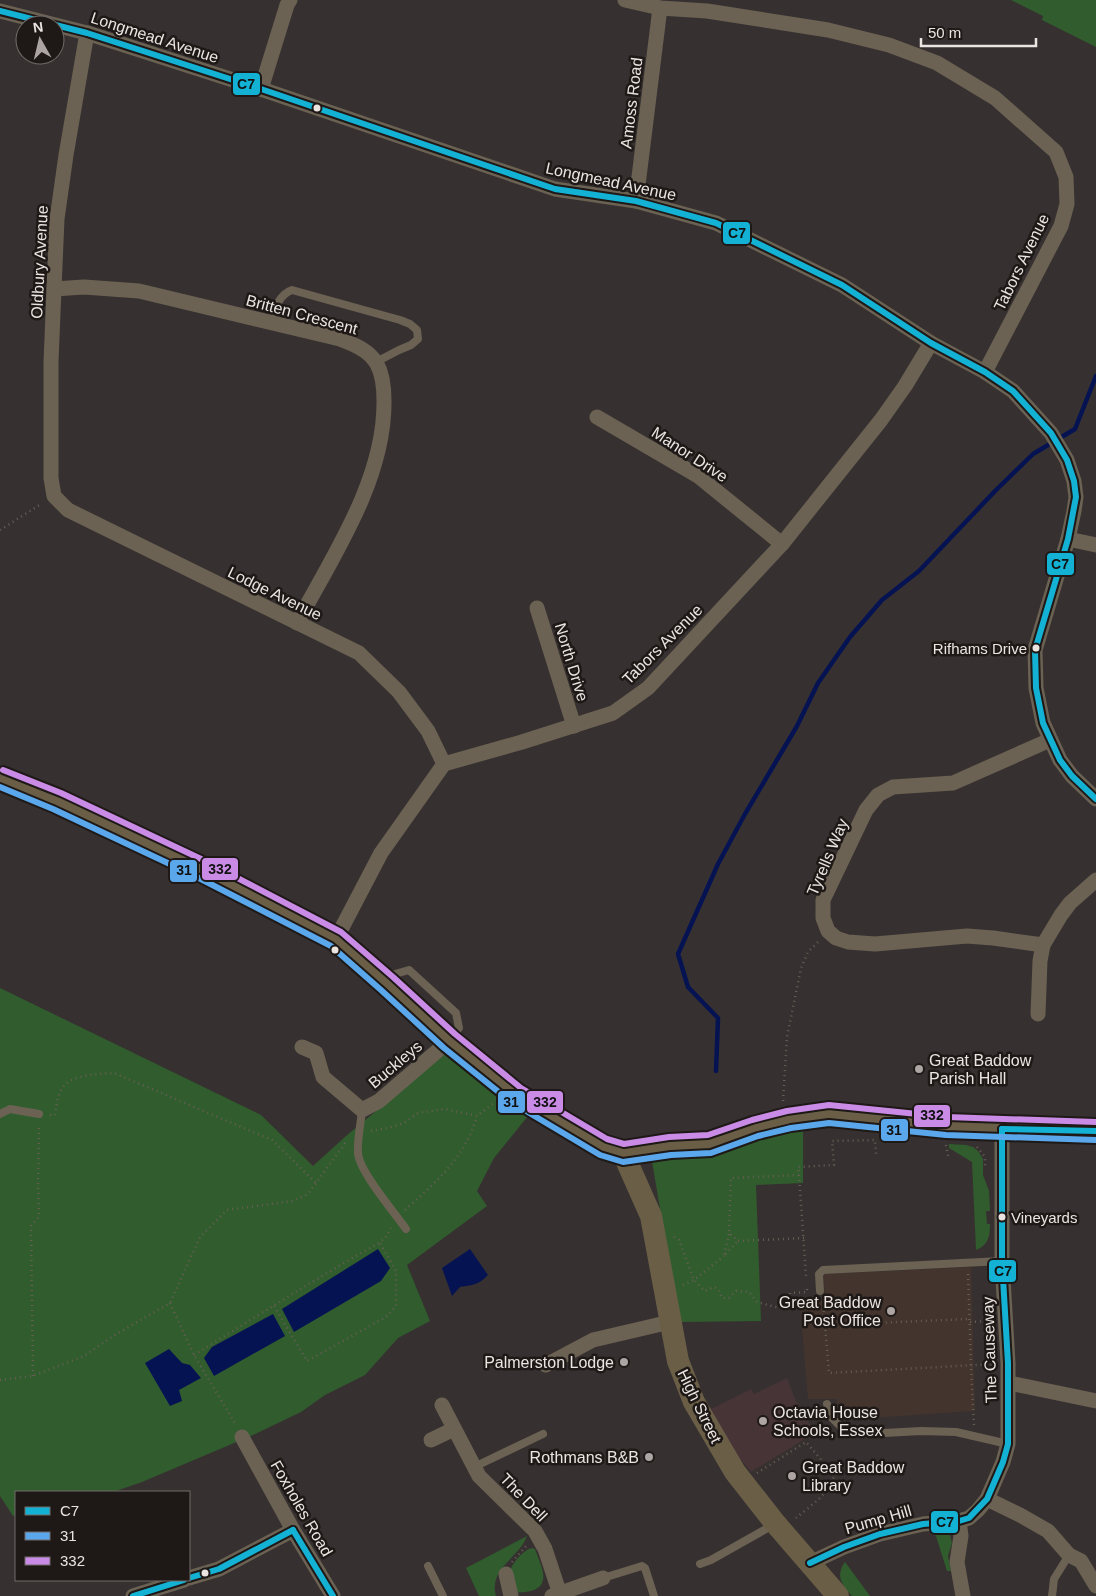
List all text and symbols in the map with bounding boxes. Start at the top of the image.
street label: Longmead Avenue [89,9,221,66]
north arrow [15,15,65,65]
scale bar [921,15,1036,47]
text: N [32,18,44,36]
text: 50 m [928,24,961,41]
street label: Amoss Road [617,57,646,150]
line badge: C7 [232,72,261,96]
text: C7 [237,76,255,92]
unlabelled marker [312,103,322,113]
street label: Longmead Avenue [544,159,678,204]
street label: Oldbury Avenue [28,205,51,319]
street label: Tabors Avenue [991,211,1052,313]
line badge: C7 [722,221,751,245]
text: C7 [728,225,746,241]
street label: Britten Crescent [244,291,360,338]
street label: Manor Drive [649,424,731,485]
line badge: C7 [1046,552,1075,576]
text: C7 [1051,556,1069,572]
street label: Lodge Avenue [225,563,324,623]
street label: Tabors Avenue [619,601,706,688]
street label: North Drive [552,621,592,703]
place label: Rifhams Drive [933,640,1027,657]
marker: Rifhams Drive [1031,643,1041,653]
street label: Tyrells Way [804,816,851,898]
line badge: 332 [201,857,239,881]
line badge: 31 [169,859,198,883]
text: 332 [208,861,232,877]
text: 31 [176,862,192,878]
unlabelled marker [330,945,340,955]
street label: Buckleys [365,1037,425,1091]
place label: Great Baddow Parish Hall [929,1052,1032,1087]
marker: Great Baddow Parish Hall [913,1063,925,1075]
line badge: 31 [497,1090,526,1114]
line badge: 332 [526,1090,564,1114]
text: 31 [503,1094,519,1110]
text: 332 [533,1094,557,1110]
line badge: 332 [913,1104,951,1128]
text: 332 [920,1107,944,1123]
line badge: 31 [880,1118,909,1142]
text: 31 [886,1122,902,1138]
place label: Vineyards [1011,1209,1077,1226]
marker: Vineyards [997,1212,1007,1222]
line badge: C7 [988,1259,1017,1283]
text: C7 [994,1263,1012,1279]
place label: Great Baddow Post Office [779,1294,881,1329]
street label: The Causeway [979,1296,1000,1404]
marker: Great Baddow Post Office [885,1305,897,1317]
place label: Palmerston Lodge [484,1354,614,1371]
marker: Palmerston Lodge [618,1356,630,1368]
street label: High Street [674,1367,725,1446]
place label: Octavia House Schools, Essex [773,1404,882,1439]
marker: Octavia House Schools, Essex [757,1415,769,1427]
place label: Rothmans B&B [530,1449,639,1466]
marker: Rothmans B&B [643,1451,655,1463]
street label: Foxholes Road [267,1457,336,1559]
place label: Great Baddow Library [802,1459,905,1494]
street label: The Dell [497,1470,550,1525]
marker: Great Baddow Library [786,1470,798,1482]
legend [15,1491,190,1581]
text: C7 [60,1502,79,1519]
street label: Pump Hill [843,1502,913,1537]
line badge: C7 [930,1510,959,1534]
text: C7 [936,1514,954,1530]
text: 31 [60,1527,77,1544]
text: 332 [60,1552,85,1569]
unlabelled marker [200,1568,210,1578]

